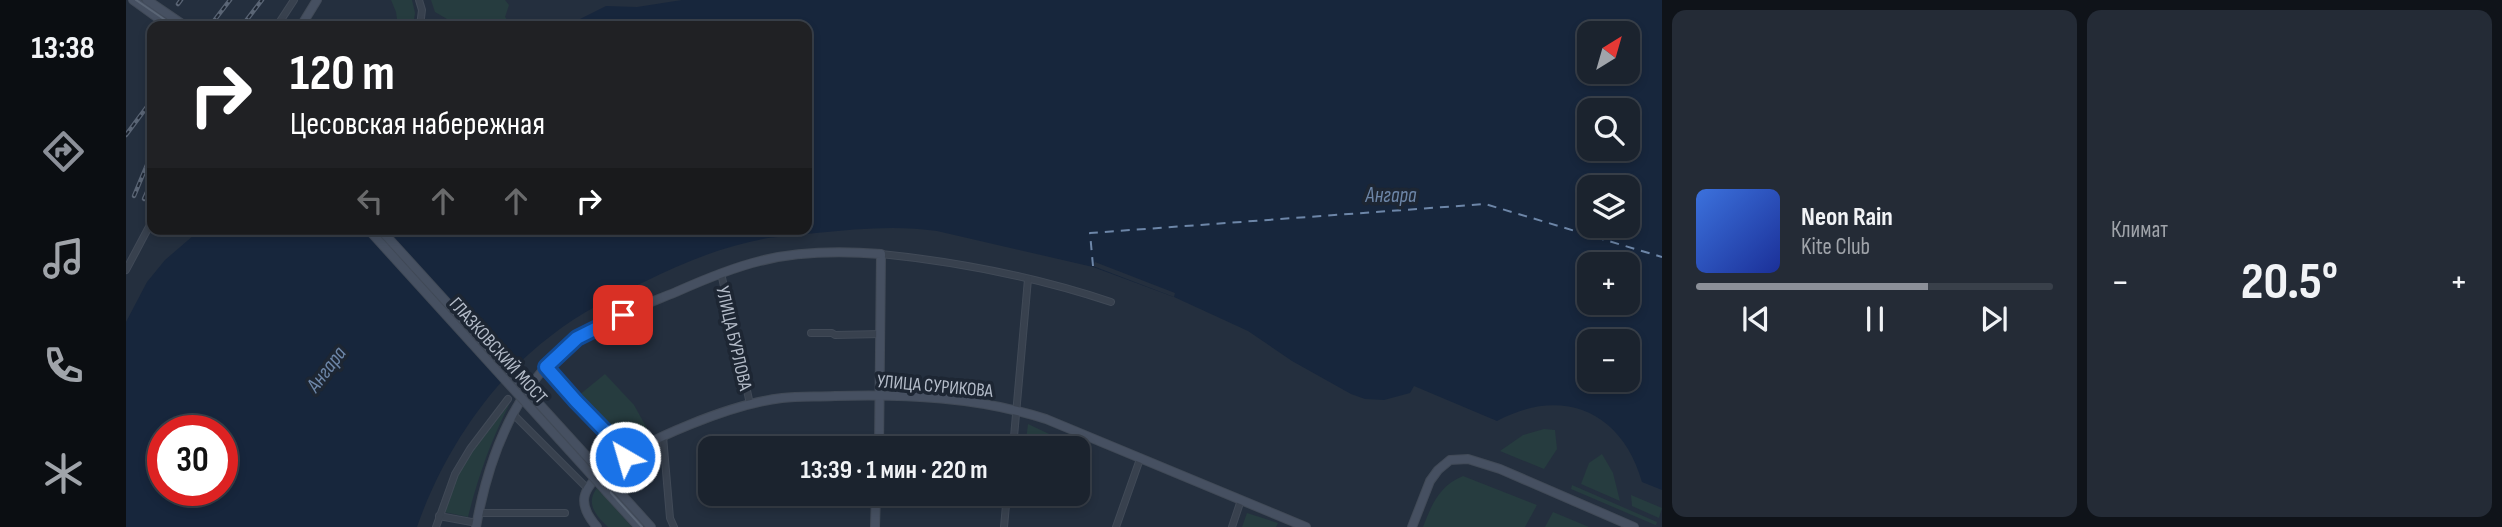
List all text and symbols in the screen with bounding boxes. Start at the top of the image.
north arrow [1577,21,1640,84]
map controls [1577,21,1640,392]
text: 13:38 [31,29,95,68]
text: 120 m [290,45,395,104]
icon: right [175,49,266,140]
button: search [1577,98,1640,161]
text: Цесовская набережная [290,105,545,144]
icon: directions [39,127,88,176]
button: layers [1577,175,1640,238]
icon: left [351,182,389,220]
icon: ahead [424,182,462,220]
icon: ahead [497,182,535,220]
icon: right [570,182,608,220]
water label: Ангара [1365,183,1417,208]
text: Neon Rain [1801,202,1893,233]
text: Климат [2111,216,2168,244]
text: Kite Club [1801,233,1870,261]
icon: music [39,234,88,283]
text: 20.5° [2241,251,2338,314]
button: + [1577,252,1640,315]
text: − [2111,260,2130,305]
text: + [2449,260,2468,305]
street label: УЛИЦА БУРЛОВА [710,284,757,394]
pin [593,285,653,345]
street label: ГЛАЗКОВСКИЙ МОСТ [444,293,552,409]
icon: arrive [604,296,642,334]
icon: previous [1737,300,1775,338]
icon: pause [1856,300,1894,338]
icon: next [1975,300,2013,338]
button: − [1577,329,1640,392]
icon: phone [39,341,88,390]
water label: Ангара [301,341,352,398]
street label: УЛИЦА СУРИКОВА [876,370,995,403]
speed limit sign: 30 [147,415,238,506]
position arrow [588,420,662,494]
icon: climate [39,449,88,498]
text: 13:39 · 1 мин · 220 m [800,455,988,486]

